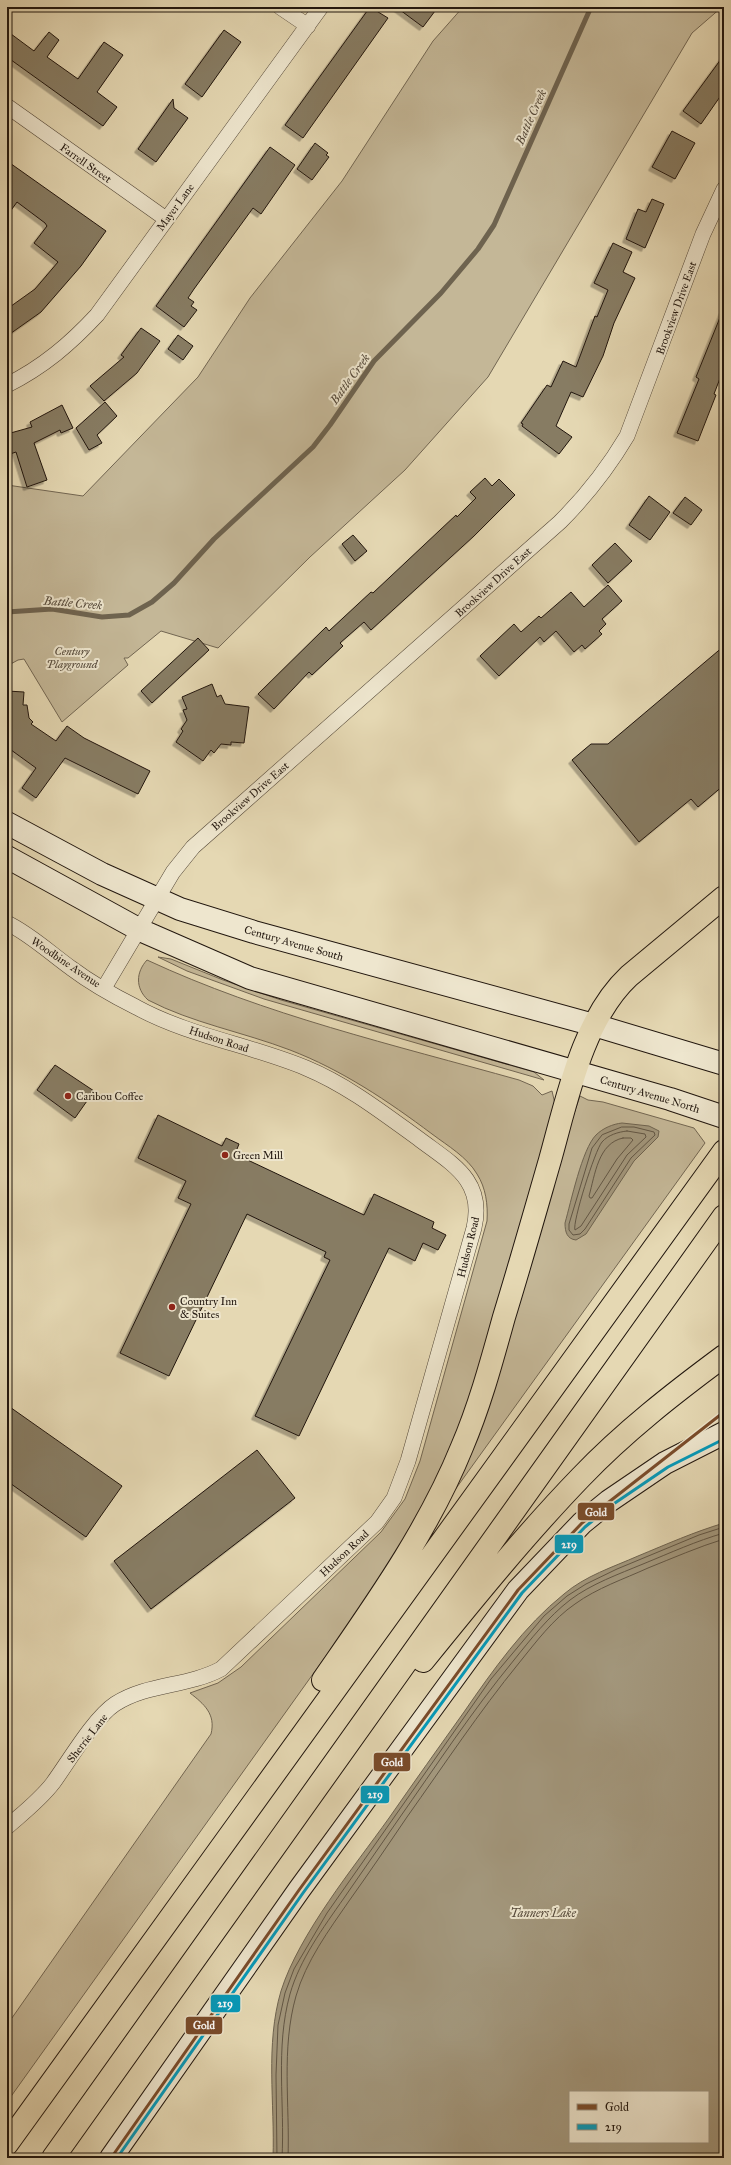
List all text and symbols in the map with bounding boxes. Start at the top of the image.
water label: Battle Creek [512,87,550,148]
street label: Farrell Street [57,141,114,186]
street label: Mayer Lane [154,181,197,233]
street label: Brookview Drive East [654,260,699,357]
water label: Battle Creek [327,351,373,408]
street label: Brookview Drive East [452,545,534,620]
water label: Battle Creek [42,593,103,613]
park label: Century Playground [47,645,99,671]
street label: Brookview Drive East [209,759,292,834]
street label: Century Avenue South [243,923,345,964]
street label: Woodbine Avenue [28,934,103,991]
street label: Hudson Road [187,1024,251,1055]
street label: Century Avenue North [598,1073,701,1116]
place label: Caribou Coffee [76,1090,144,1103]
marker: Caribou Coffee [63,1091,73,1101]
place label: Green Mill [233,1149,283,1162]
marker: Green Mill [220,1150,230,1160]
street label: Hudson Road [455,1215,482,1279]
place label: Country Inn & Suites [180,1295,237,1321]
marker: Country Inn & Suites [167,1302,177,1312]
line badge: Gold [577,1502,615,1521]
text: Gold [585,1506,608,1519]
street label: Hudson Road [317,1527,372,1579]
line badge: 219 [554,1534,584,1554]
text: 219 [561,1538,577,1552]
street label: Sherrie Lane [64,1711,111,1765]
line badge: Gold [373,1752,411,1772]
text: Gold [381,1756,404,1769]
line badge: 219 [360,1785,390,1804]
text: 219 [367,1788,383,1802]
water label: Tanners Lake [510,1906,576,1920]
line badge: 219 [210,1994,241,2013]
text: 219 [217,1997,233,2011]
line badge: Gold [185,2016,223,2035]
text: Gold [193,2019,216,2032]
legend [569,2091,709,2143]
text: Gold [605,2100,629,2114]
text: 219 [605,2120,622,2134]

